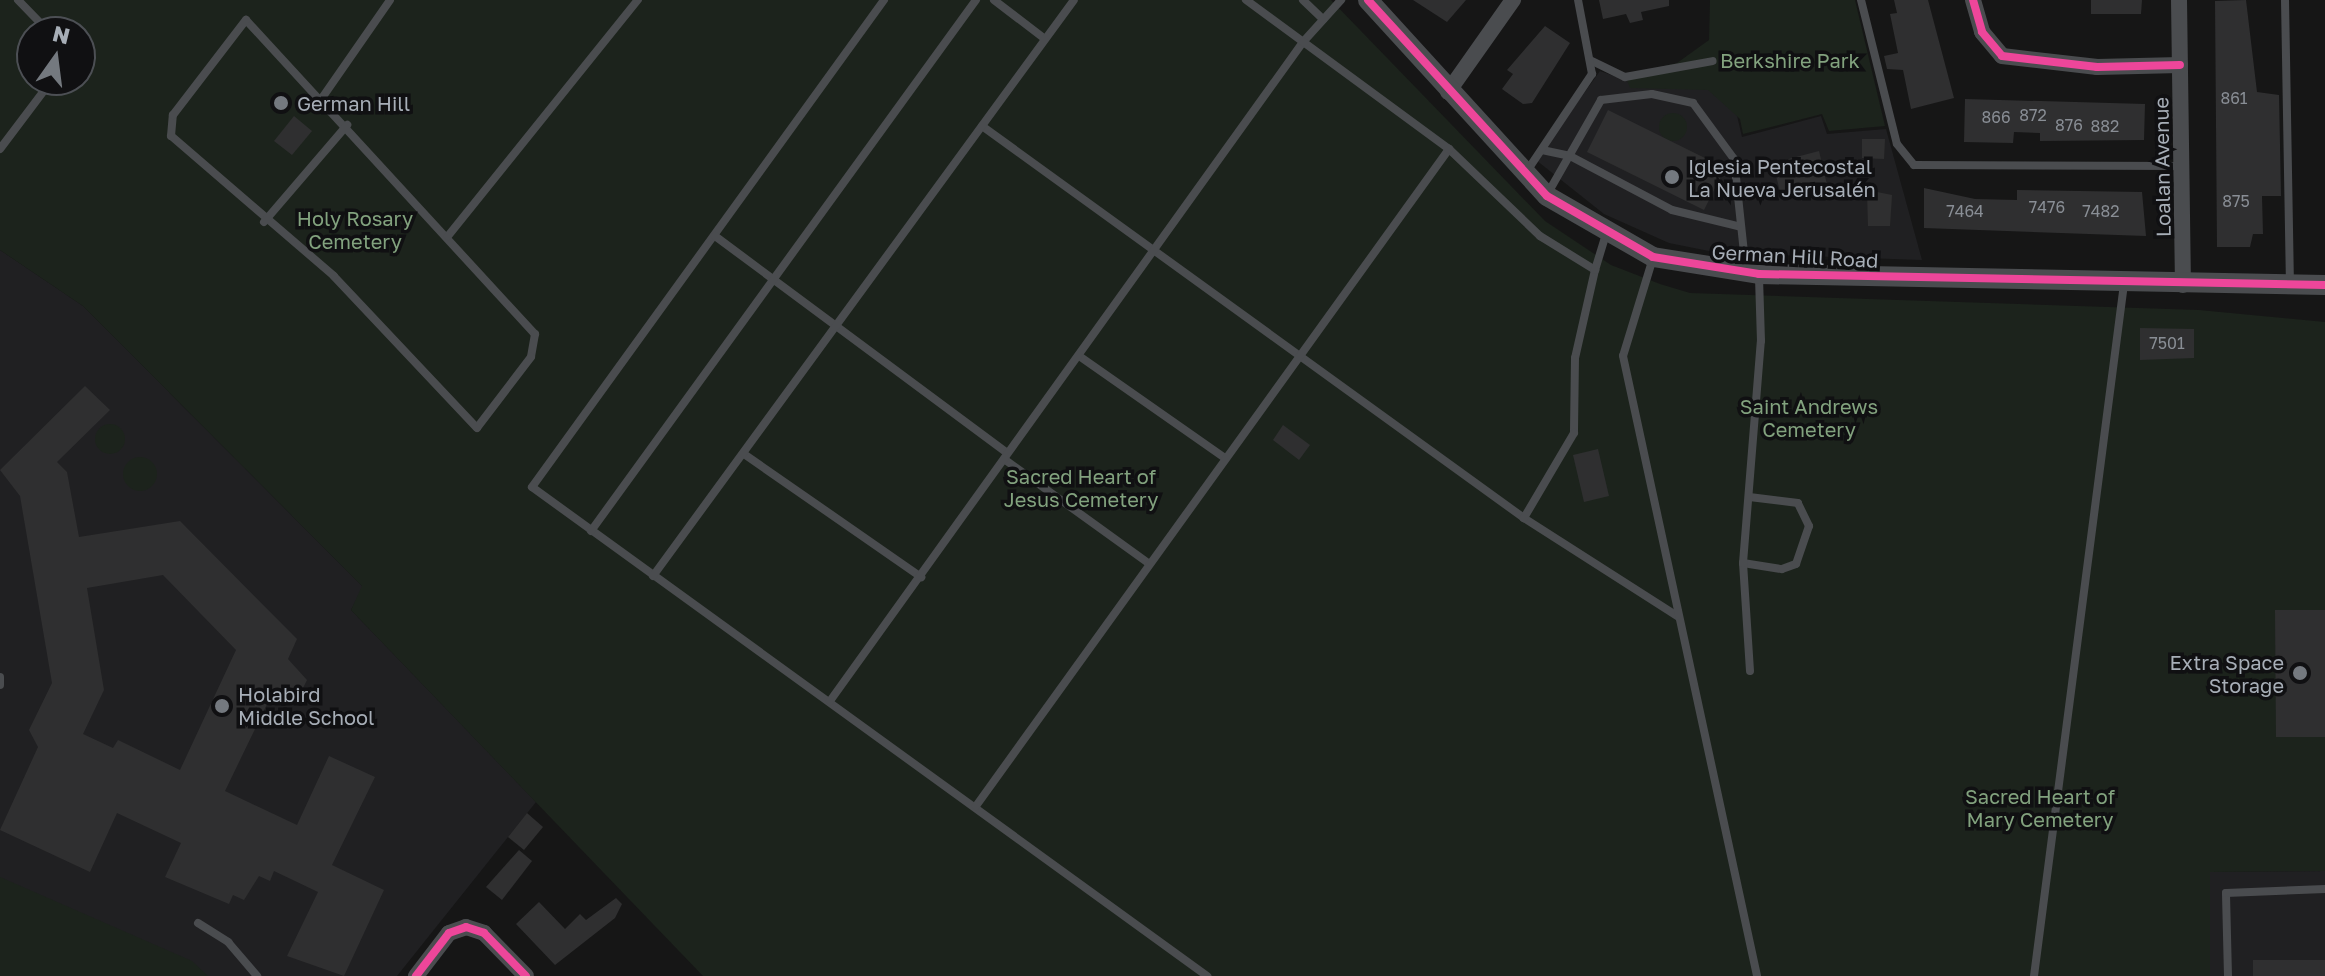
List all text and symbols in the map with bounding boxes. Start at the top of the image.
north arrow [16,16,96,96]
text: N [50,19,73,49]
park label: Berkshire Park [1720,48,1860,72]
house number: 861 [2220,88,2248,108]
place label: German Hill [297,91,410,115]
marker: German Hill [272,94,290,112]
street label: Loalan Avenue [2149,97,2175,237]
house number: 872 [2019,105,2047,125]
house number: 866 [1981,107,2011,127]
house number: 876 [2055,115,2083,135]
house number: 882 [2091,116,2119,136]
place label: Iglesia Pentecostal La Nueva Jerusalén [1688,154,1876,201]
marker: Iglesia Pentecostal La Nueva Jerusalén [1663,168,1681,186]
house number: 875 [2222,191,2250,211]
house number: 7476 [2029,197,2065,217]
house number: 7464 [1946,201,1984,221]
house number: 7482 [2082,201,2120,221]
park label: Holy Rosary Cemetery [297,207,413,254]
street label: German Hill Road [1711,240,1879,272]
house number: 7501 [2149,333,2185,353]
park label: Saint Andrews Cemetery [1740,395,1878,442]
park label: Sacred Heart of Jesus Cemetery [1004,464,1158,511]
place label: Extra Space Storage [2170,650,2284,697]
marker: Extra Space Storage [2291,664,2309,682]
place label: Holabird Middle School [238,682,374,729]
marker: Holabird Middle School [213,697,231,715]
park label: Sacred Heart of Mary Cemetery [1965,785,2115,832]

